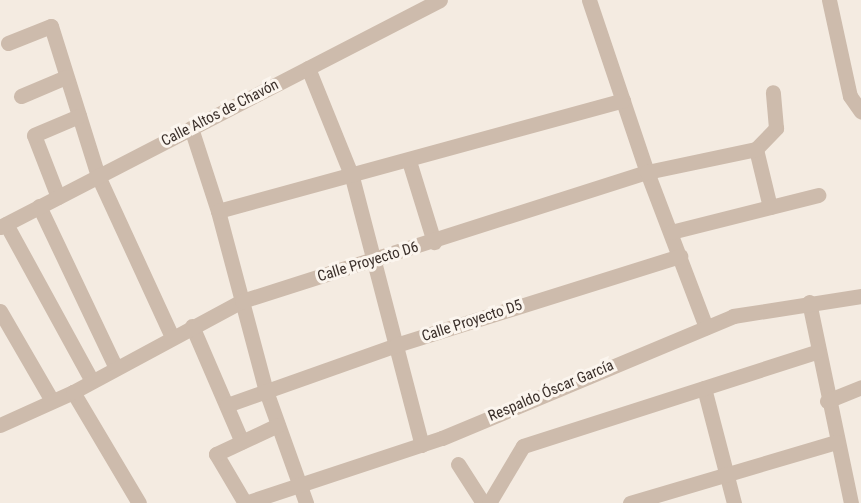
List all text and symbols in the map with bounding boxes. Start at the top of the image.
street label: Calle Altos de Chavón [158,76,282,150]
street label: Calle Proyecto D6 [315,238,421,286]
street label: Calle Proyecto D5 [420,296,524,346]
street label: Respaldo Óscar García [486,356,616,426]

